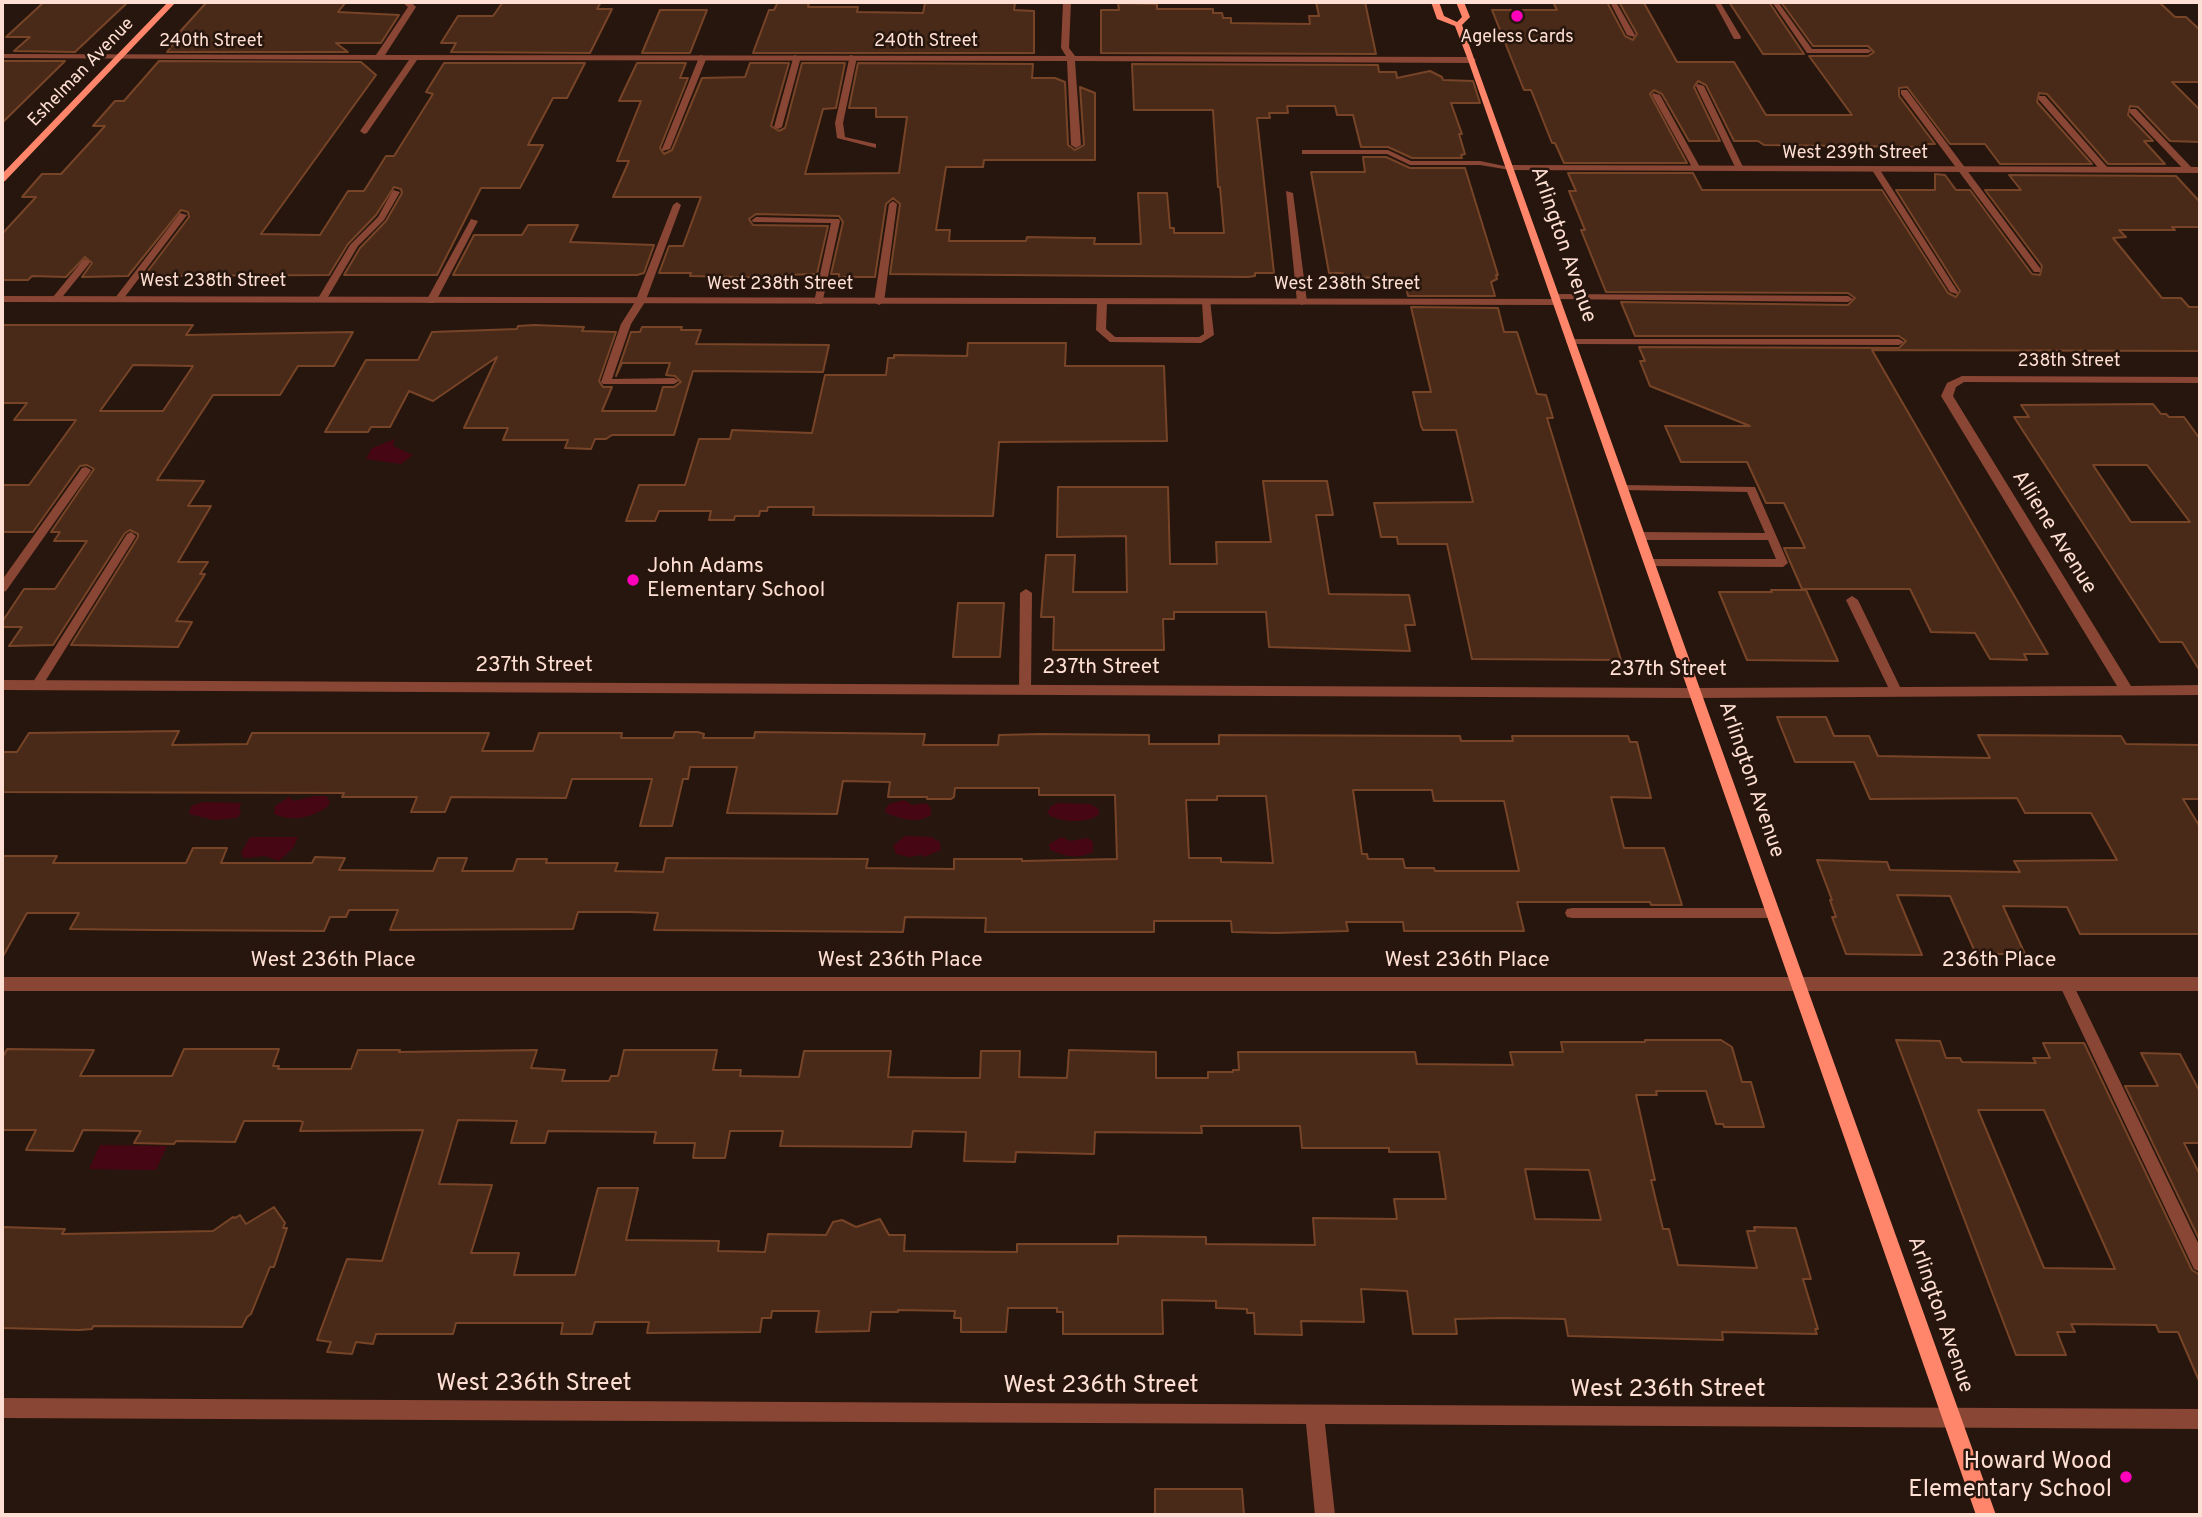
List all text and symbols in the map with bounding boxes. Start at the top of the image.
marker: Ageless Cards [1509,8,1525,24]
street label: Eshelman Avenue [24,14,140,132]
place label: Ageless Cards [1460,27,1574,49]
street label: 240th Street [159,31,263,53]
street label: 240th Street [874,31,978,53]
street label: West 239th Street [1782,143,1928,165]
street label: Arlington Avenue [1523,164,1601,326]
street label: West 238th Street [140,271,286,293]
street label: West 238th Street [707,274,853,296]
street label: West 238th Street [1274,274,1420,296]
street label: 238th Street [2018,351,2120,373]
street label: Alliene Avenue [2005,467,2101,599]
place label: John Adams Elementary School [647,555,825,605]
marker: John Adams Elementary School [625,572,641,588]
street label: 237th Street [475,654,593,680]
street label: 237th Street [1042,656,1160,682]
street label: 237th Street [1609,658,1727,684]
street label: Arlington Avenue [1711,699,1789,861]
street label: West 236th Place [250,949,416,975]
street label: West 236th Place [817,949,983,975]
street label: West 236th Place [1384,949,1550,975]
street label: 236th Place [1942,949,2056,975]
street label: Arlington Avenue [1900,1234,1978,1396]
street label: West 236th Street [436,1371,632,1399]
street label: West 236th Street [1003,1373,1199,1401]
street label: West 236th Street [1570,1377,1766,1405]
place label: Howard Wood Elementary School [1908,1449,2112,1505]
marker: Howard Wood Elementary School [2118,1469,2134,1485]

